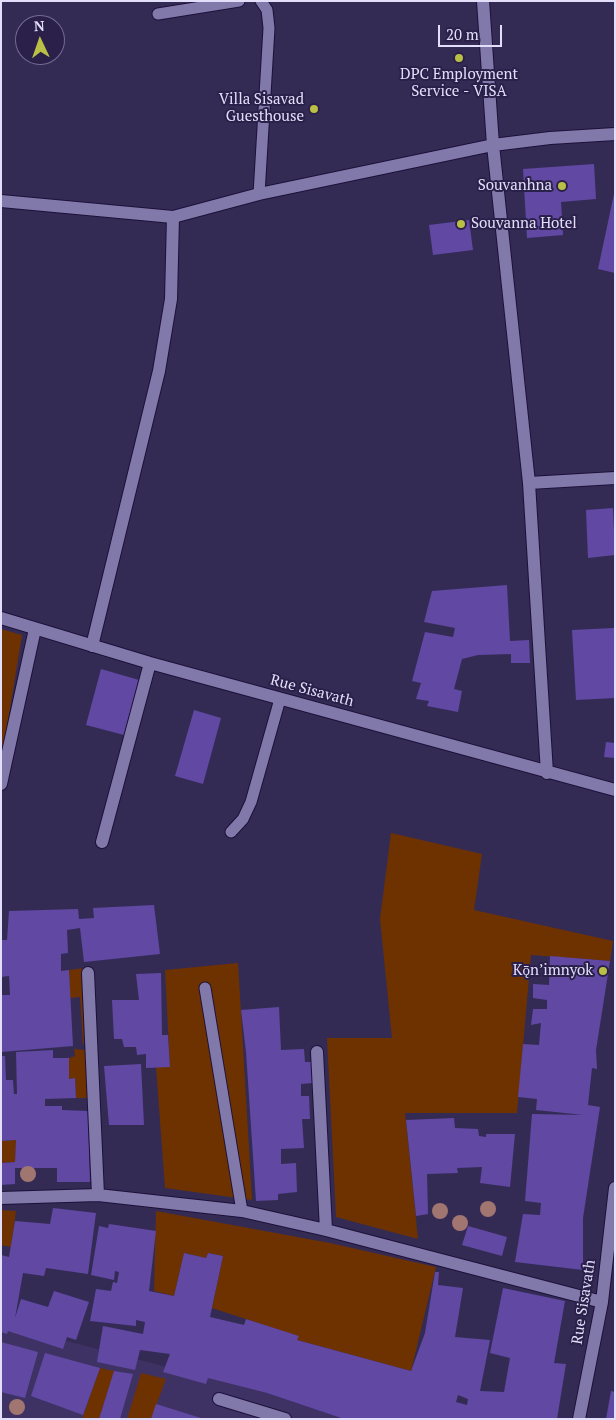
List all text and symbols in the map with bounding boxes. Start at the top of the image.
north arrow [15,15,65,65]
scale bar [441,15,505,47]
text: N [33,16,45,35]
text: 20 m [446,24,479,44]
marker: DPC Employment Service - VISA [453,52,465,64]
place label: DPC Employment Service - VISA [400,66,518,101]
place label: Villa Sisavad Guesthouse [219,91,304,126]
marker: Villa Sisavad Guesthouse [308,103,320,115]
place label: Souvanhna [478,177,552,195]
marker: Souvanhna [556,180,568,192]
place label: Souvanna Hotel [471,215,577,233]
marker: Souvanna Hotel [455,218,467,230]
street label: Rue Sisavath [268,671,356,711]
place label: Kǭn’imnyok [511,962,593,980]
marker: Kǭn’imnyok [597,965,609,977]
street label: Rue Sisavath [568,1258,600,1346]

